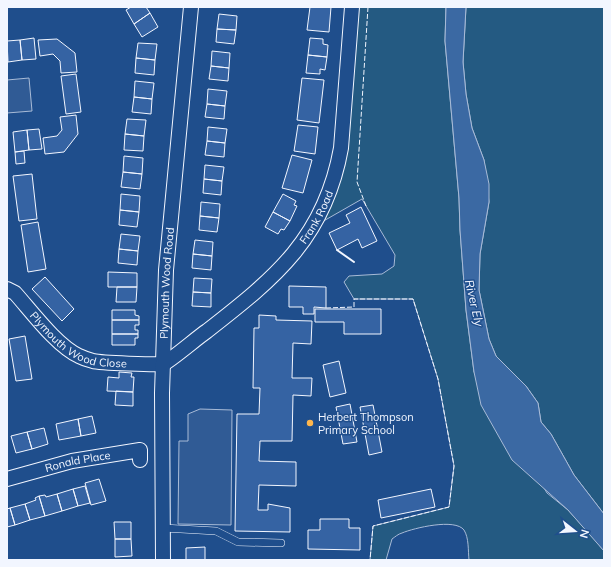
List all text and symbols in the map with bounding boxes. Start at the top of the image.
street label: Frank Road [296,188,336,247]
street label: Plymouth Wood Road [157,227,177,339]
water label: River Ely [462,278,487,328]
street label: Plymouth Wood Close [27,309,127,371]
place label: Herbert Thompson Primary School [318,410,414,437]
marker: Herbert Thompson Primary School [305,418,315,428]
street label: Ronald Place [43,448,112,475]
north arrow [555,511,595,551]
text: N [577,528,592,540]

